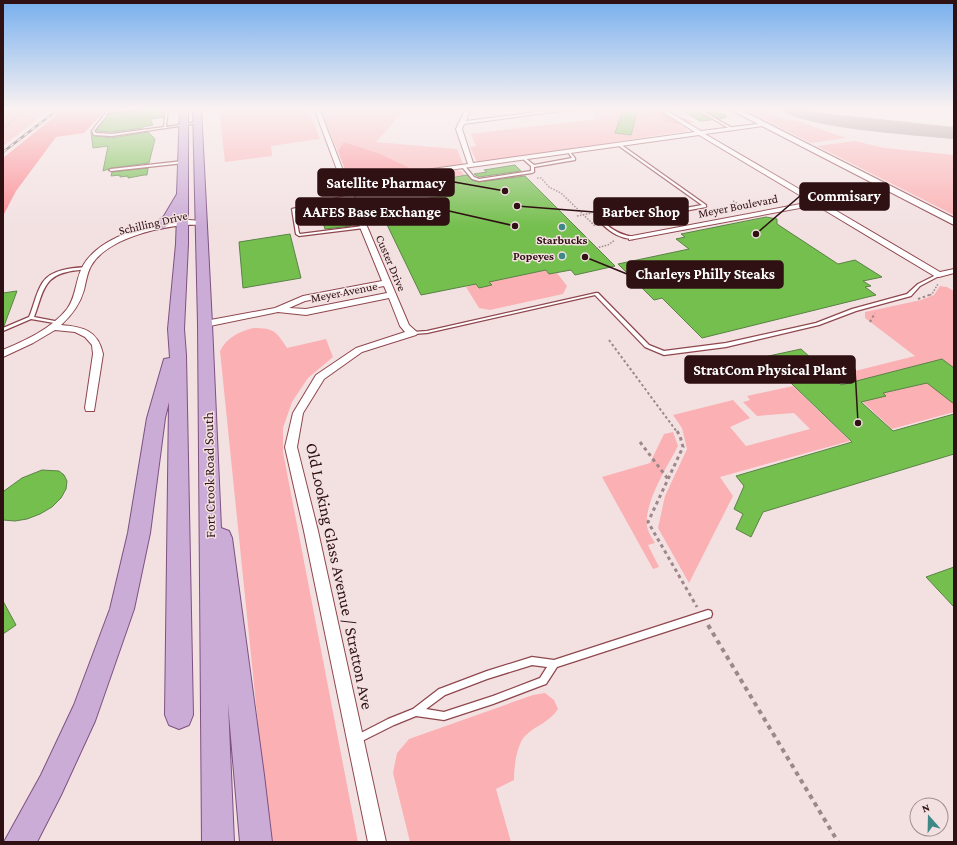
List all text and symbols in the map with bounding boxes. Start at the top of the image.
callout: Satellite Pharmacy [318,169,454,196]
text: Satellite Pharmacy [326,175,446,191]
callout: Commisary [800,183,889,210]
text: Commisary [807,188,881,204]
street label: Meyer Boulevard [697,191,780,221]
callout: AAFES Base Exchange [296,198,449,225]
callout: Barber Shop [594,198,688,225]
text: AAFES Base Exchange [302,204,441,220]
text: Barber Shop [602,204,680,220]
street label: Schilling Drive [117,208,189,238]
marker: Starbucks [557,222,567,232]
street label: Custer Drive [373,233,409,293]
place label: Starbucks [537,233,588,247]
place label: Popeyes [513,249,554,263]
marker: Popeyes [557,251,567,261]
callout: Charleys Philly Steaks [627,261,783,288]
text: Charleys Philly Steaks [635,266,775,282]
street label: Meyer Avenue [309,279,379,305]
callout: StratCom Physical Plant [685,356,855,383]
text: StratCom Physical Plant [693,362,847,378]
street label: Fort Crook Road South [200,411,218,538]
street label: Old Looking Glass Avenue / Stratton Ave [302,441,377,711]
north arrow [909,797,949,837]
text: N [920,801,932,815]

